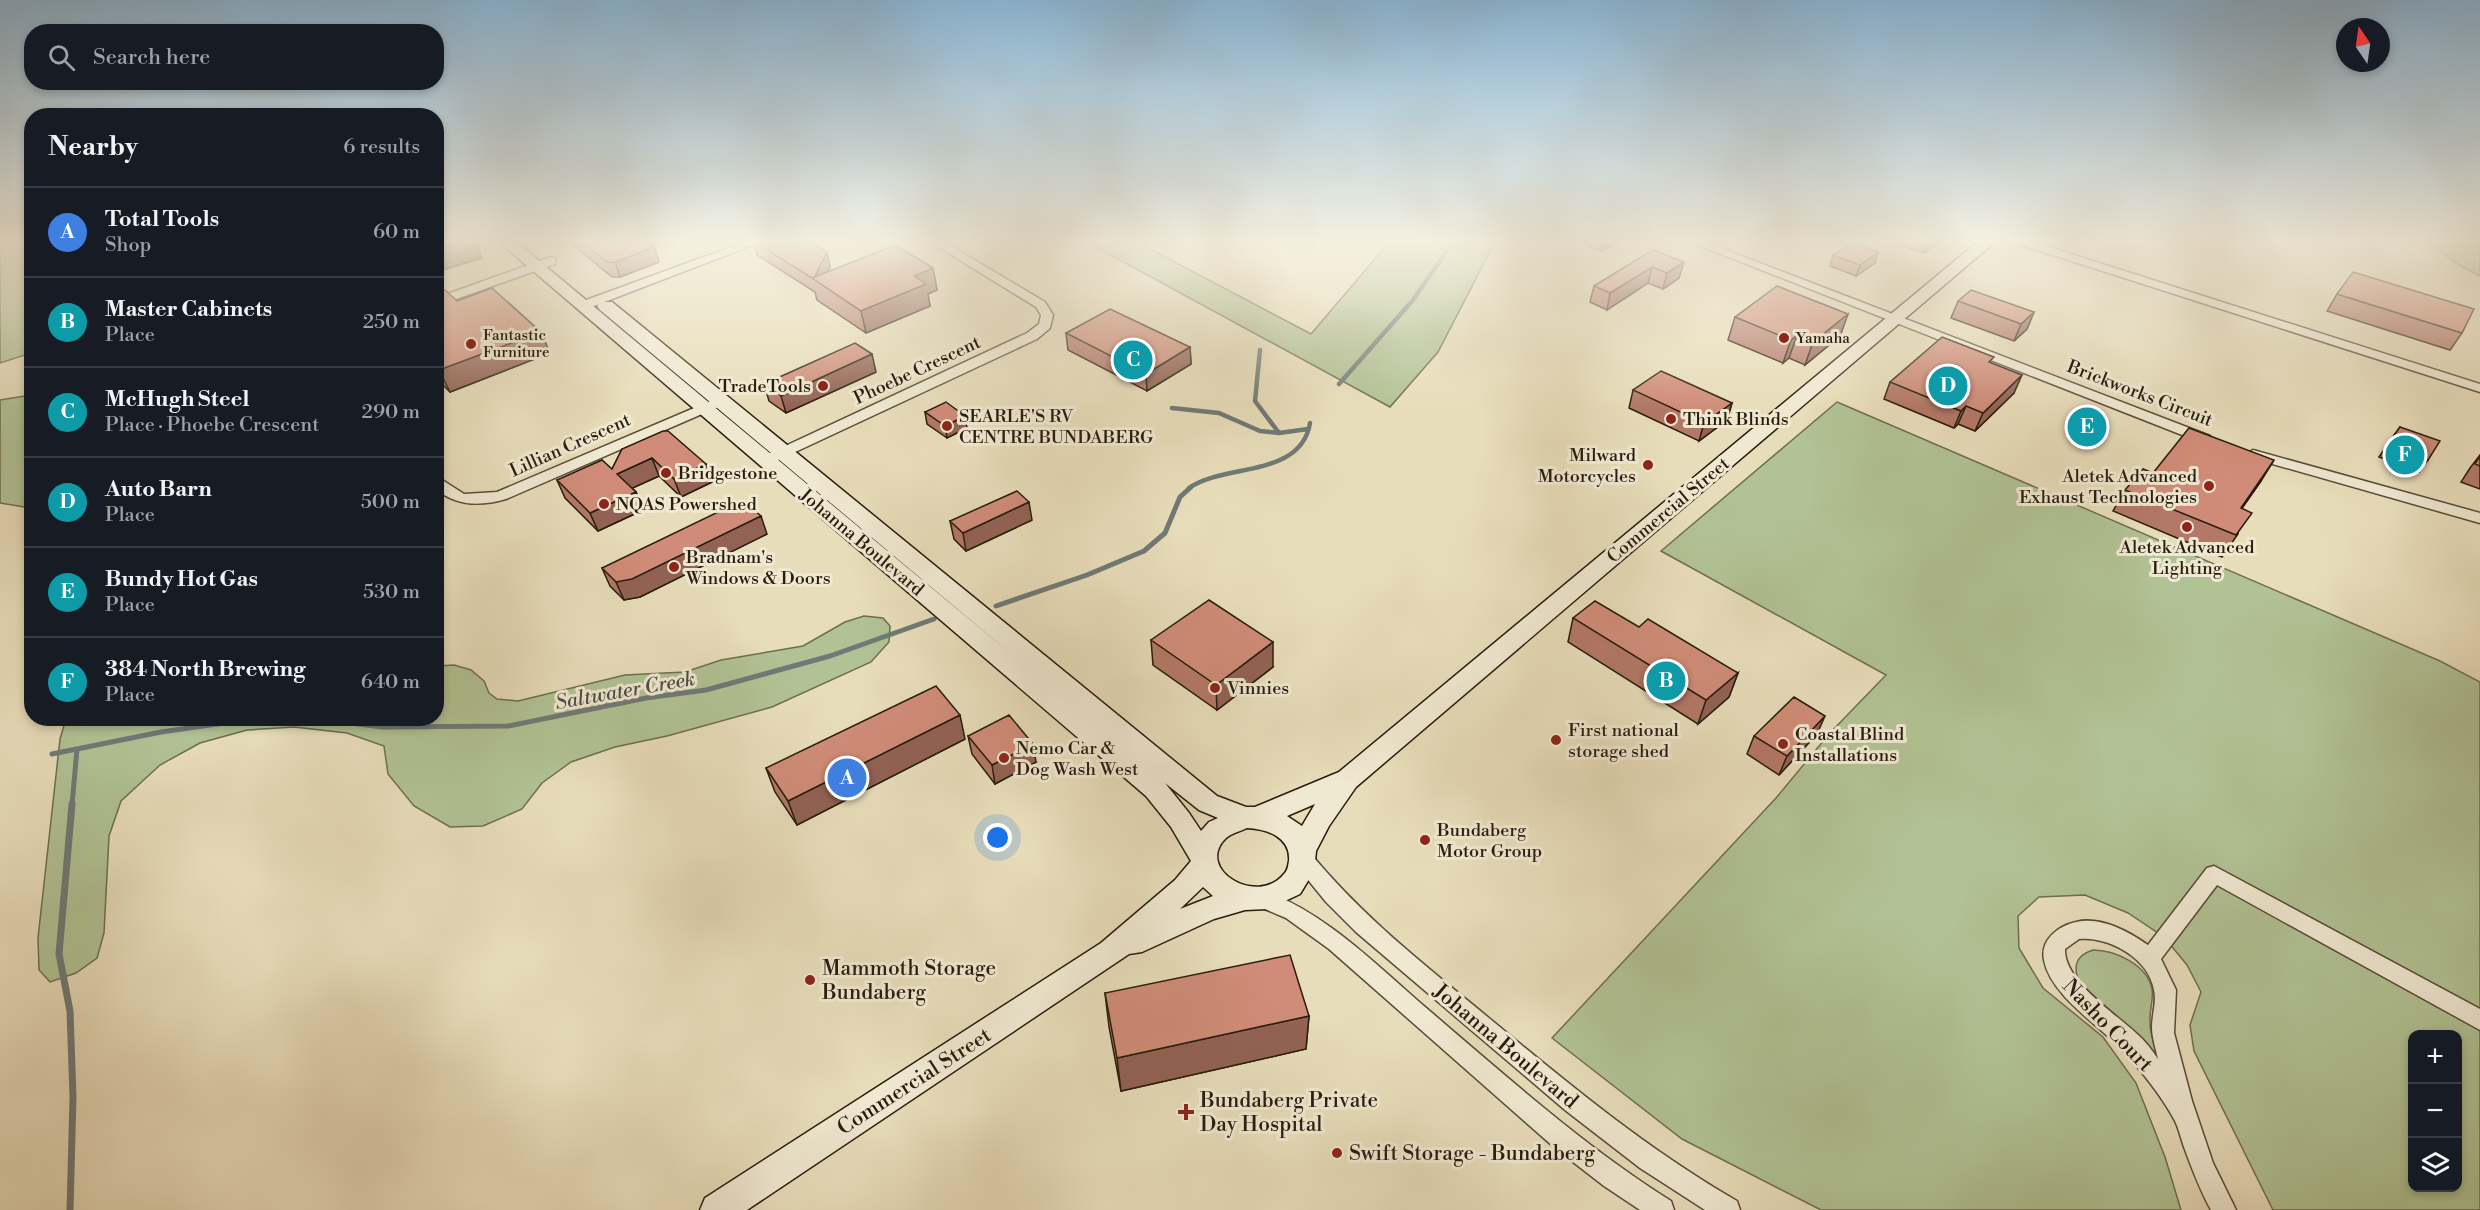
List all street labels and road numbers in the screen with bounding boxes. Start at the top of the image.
street label: Phoebe Crescent [850,331,985,410]
street label: Brickworks Circuit [2063,355,2216,432]
street label: Lillian Crescent [506,408,635,482]
street label: Commercial Street [1602,452,1735,568]
street label: Johanna Boulevard [794,483,929,602]
street label: Nasho Court [2057,974,2158,1078]
street label: Johanna Boulevard [1427,978,1583,1115]
street label: Commercial Street [833,1022,997,1141]

